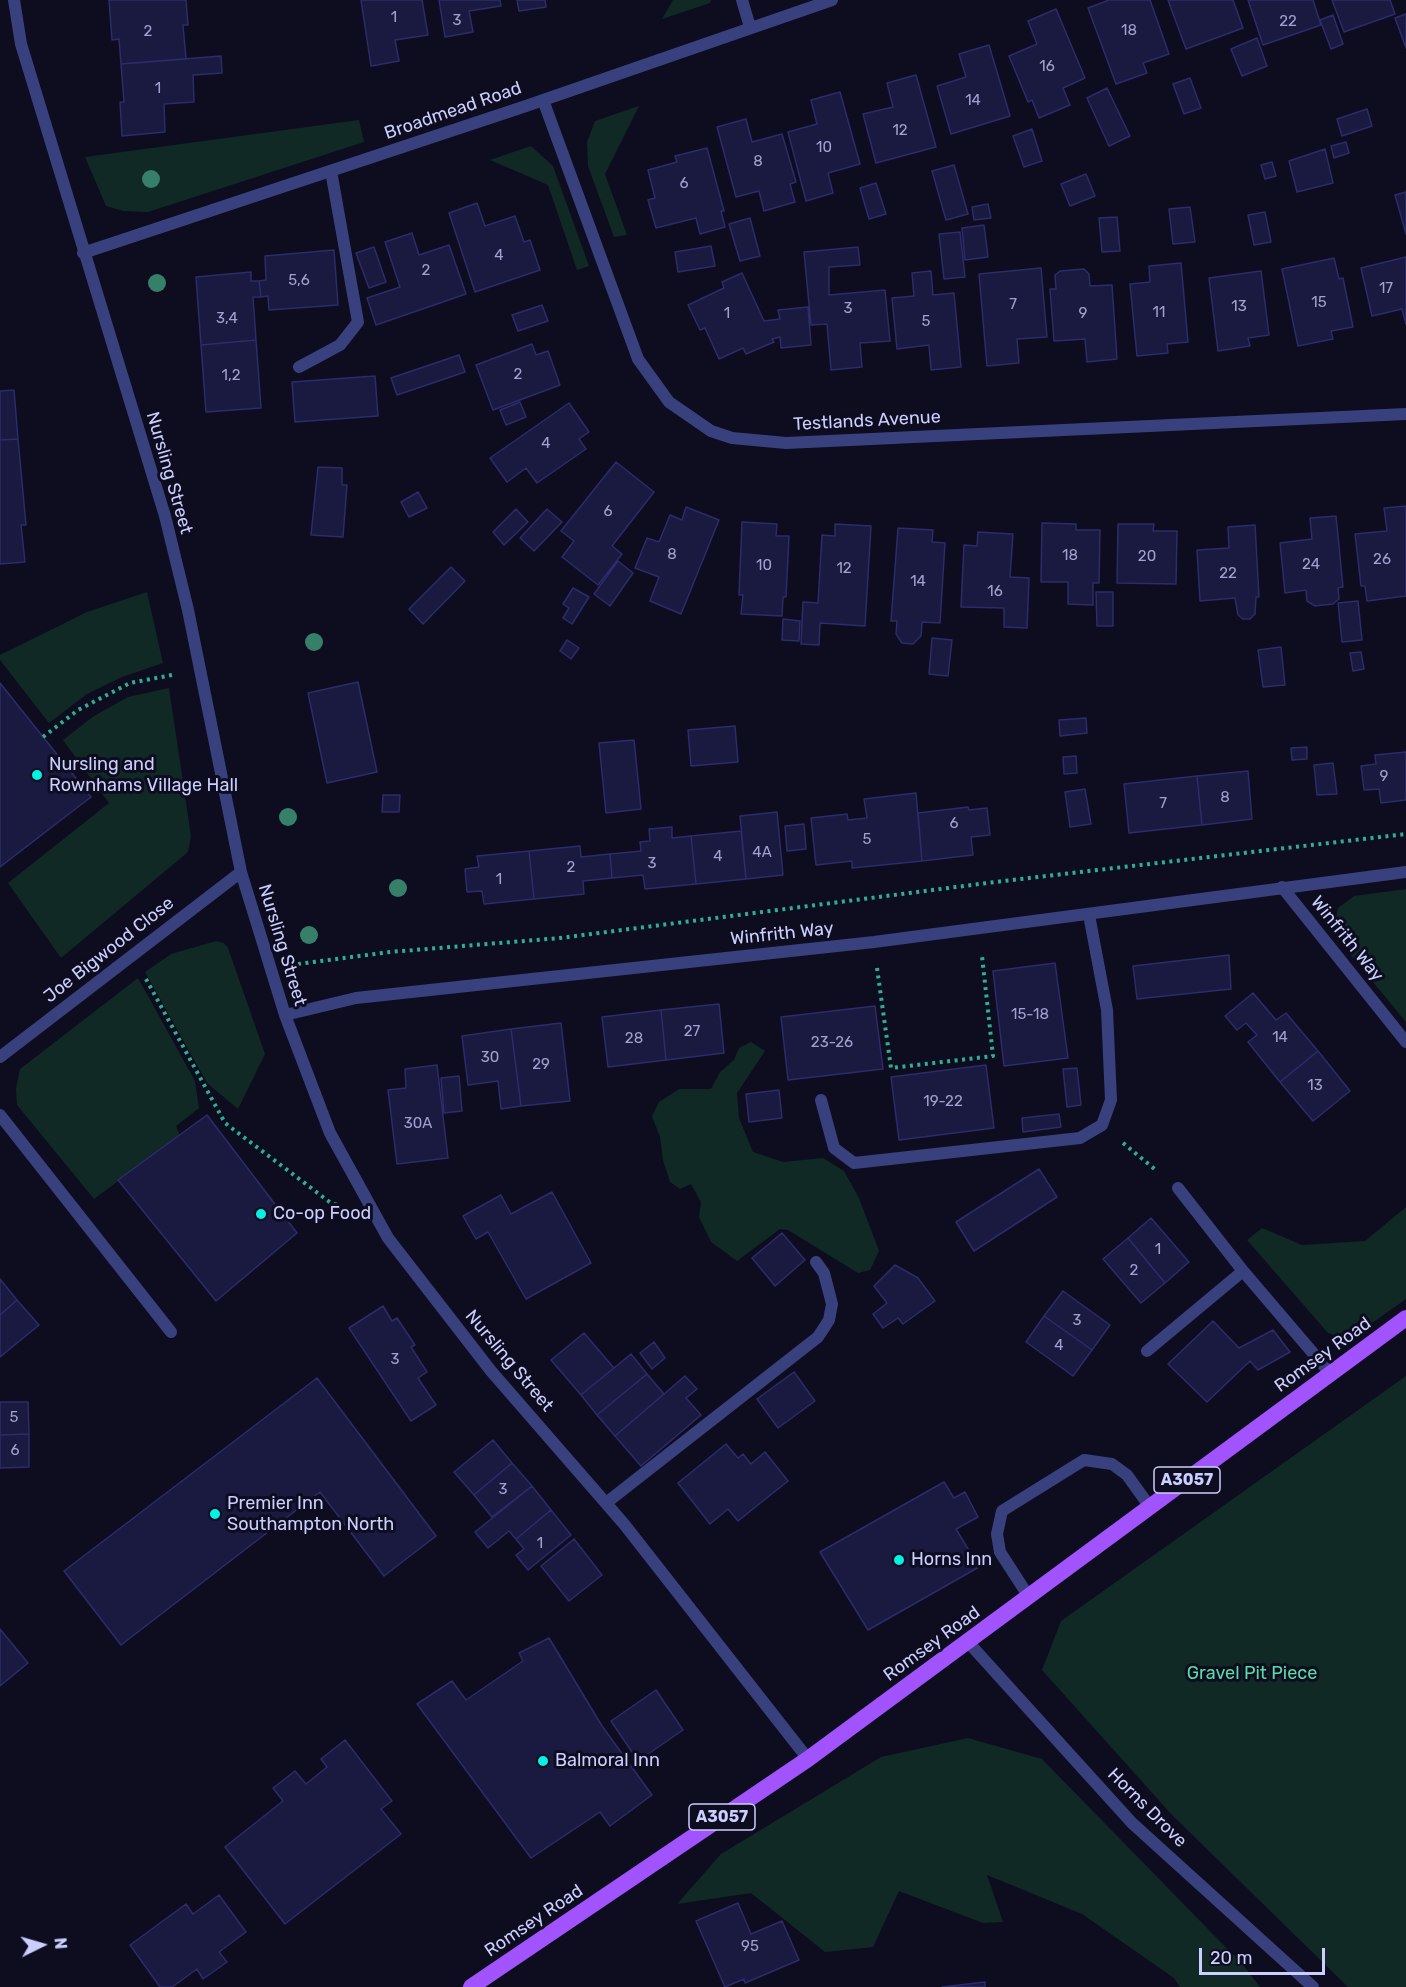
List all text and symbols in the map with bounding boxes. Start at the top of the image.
house number: 1 [391,9,397,27]
house number: 3 [452,12,462,30]
house number: 22 [1279,13,1297,31]
house number: 18 [1121,22,1137,40]
house number: 2 [144,23,152,41]
house number: 16 [1039,58,1055,76]
street label: Broadmead Road [382,77,524,145]
house number: 1 [155,80,161,98]
house number: 14 [965,92,981,110]
house number: 12 [892,122,908,140]
house number: 10 [816,139,832,157]
house number: 8 [753,153,763,171]
house number: 6 [679,175,689,193]
house number: 4 [494,247,504,265]
house number: 2 [422,262,430,280]
house number: 5,6 [288,272,310,290]
house number: 17 [1379,280,1393,298]
house number: 15 [1311,294,1327,312]
house number: 7 [1009,296,1017,314]
house number: 13 [1231,298,1247,316]
house number: 3 [843,300,853,318]
house number: 11 [1153,304,1165,322]
house number: 1 [724,305,730,323]
house number: 9 [1079,305,1087,323]
house number: 3,4 [216,310,238,328]
house number: 5 [922,313,930,331]
house number: 2 [514,366,522,384]
house number: 1,2 [222,367,240,385]
street label: Testlands Avenue [793,406,941,436]
street label: Nursling Street [141,409,197,537]
house number: 4 [541,435,551,453]
house number: 6 [603,503,613,521]
house number: 8 [667,546,677,564]
house number: 18 [1062,547,1078,565]
house number: 20 [1138,548,1156,566]
house number: 26 [1373,551,1391,569]
house number: 24 [1302,556,1320,574]
house number: 10 [756,557,772,575]
house number: 12 [836,560,852,578]
house number: 22 [1219,565,1237,583]
house number: 14 [910,573,926,591]
house number: 16 [987,583,1003,601]
place label: Nursling and Rownhams Village Hall [49,754,238,796]
marker: Nursling and Rownhams Village Hall [30,768,44,782]
house number: 9 [1380,768,1388,786]
house number: 8 [1220,789,1230,807]
house number: 7 [1159,795,1167,813]
house number: 6 [949,815,959,833]
house number: 5 [863,831,871,849]
house number: 4A [752,844,772,862]
house number: 4 [713,848,723,866]
house number: 3 [647,855,657,873]
house number: 2 [567,859,575,877]
house number: 1 [496,871,502,889]
street label: Nursling Street [253,882,311,1008]
street label: Joe Bigwood Close [40,892,178,1008]
street label: Winfrith Way [1306,892,1388,986]
street label: Winfrith Way [729,918,835,950]
house number: 15-18 [1011,1006,1049,1024]
house number: 27 [684,1023,700,1041]
house number: 14 [1272,1029,1288,1047]
house number: 28 [625,1030,643,1048]
house number: 23-26 [811,1034,853,1052]
house number: 30 [481,1049,499,1067]
house number: 29 [532,1056,550,1074]
house number: 13 [1307,1077,1323,1095]
house number: 19-22 [923,1093,963,1111]
house number: 30A [404,1115,432,1133]
place label: Co-op Food [273,1203,371,1225]
marker: Co-op Food [254,1207,268,1221]
house number: 1 [1155,1241,1161,1259]
house number: 2 [1130,1262,1138,1280]
street label: Nursling Street [460,1306,558,1416]
house number: 3 [1072,1312,1082,1330]
street label: Romsey Road [1271,1313,1375,1397]
house number: 4 [1054,1337,1064,1355]
house number: 3 [390,1351,400,1369]
house number: 5 [10,1409,18,1427]
house number: 6 [10,1442,20,1460]
road number: A3057 [1154,1467,1220,1493]
house number: 3 [498,1481,508,1499]
place label: Premier Inn Southampton North [227,1493,394,1536]
marker: Premier Inn Southampton North [208,1507,222,1521]
house number: 1 [537,1535,543,1553]
place label: Horns Inn [911,1549,992,1571]
marker: Horns Inn [892,1553,906,1567]
street label: Romsey Road [880,1602,984,1686]
park label: Gravel Pit Piece [1187,1663,1317,1685]
place label: Balmoral Inn [555,1750,660,1772]
marker: Balmoral Inn [536,1754,550,1768]
street label: Horns Drove [1103,1764,1191,1852]
road number: A3057 [689,1804,755,1830]
street label: Romsey Road [481,1880,587,1962]
north arrow [12,1915,72,1975]
scale bar [1202,1936,1328,1974]
text: N [50,1937,70,1950]
house number: 95 [741,1938,759,1956]
text: 20 m [1210,1947,1252,1969]

